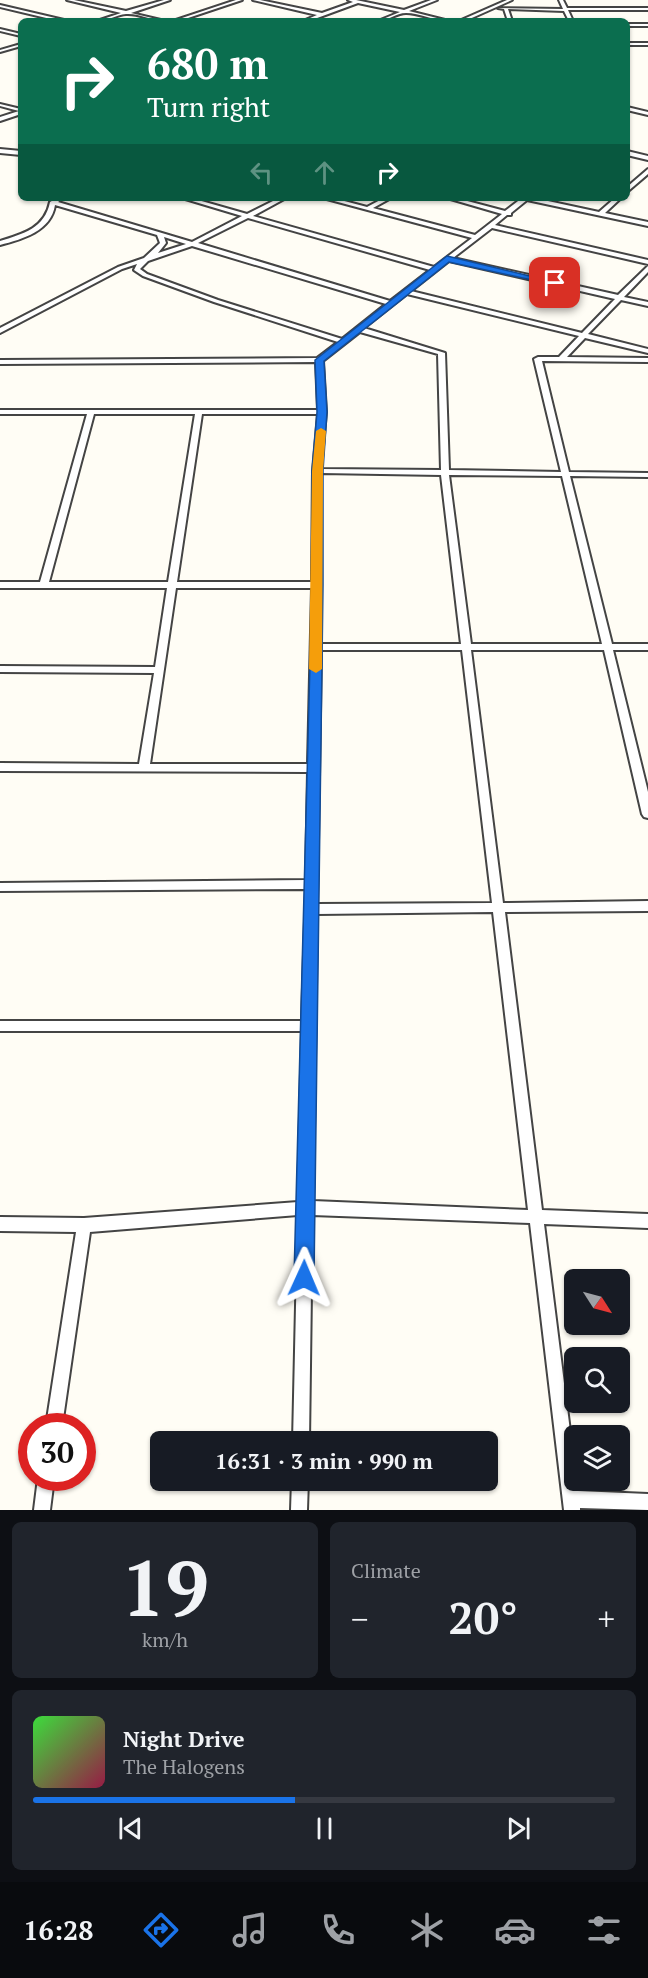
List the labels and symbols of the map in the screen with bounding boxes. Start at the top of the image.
pin [529,257,580,308]
position arrow [272,1246,336,1310]
north arrow [564,1269,630,1335]
speed limit sign: 30 [18,1413,96,1491]

